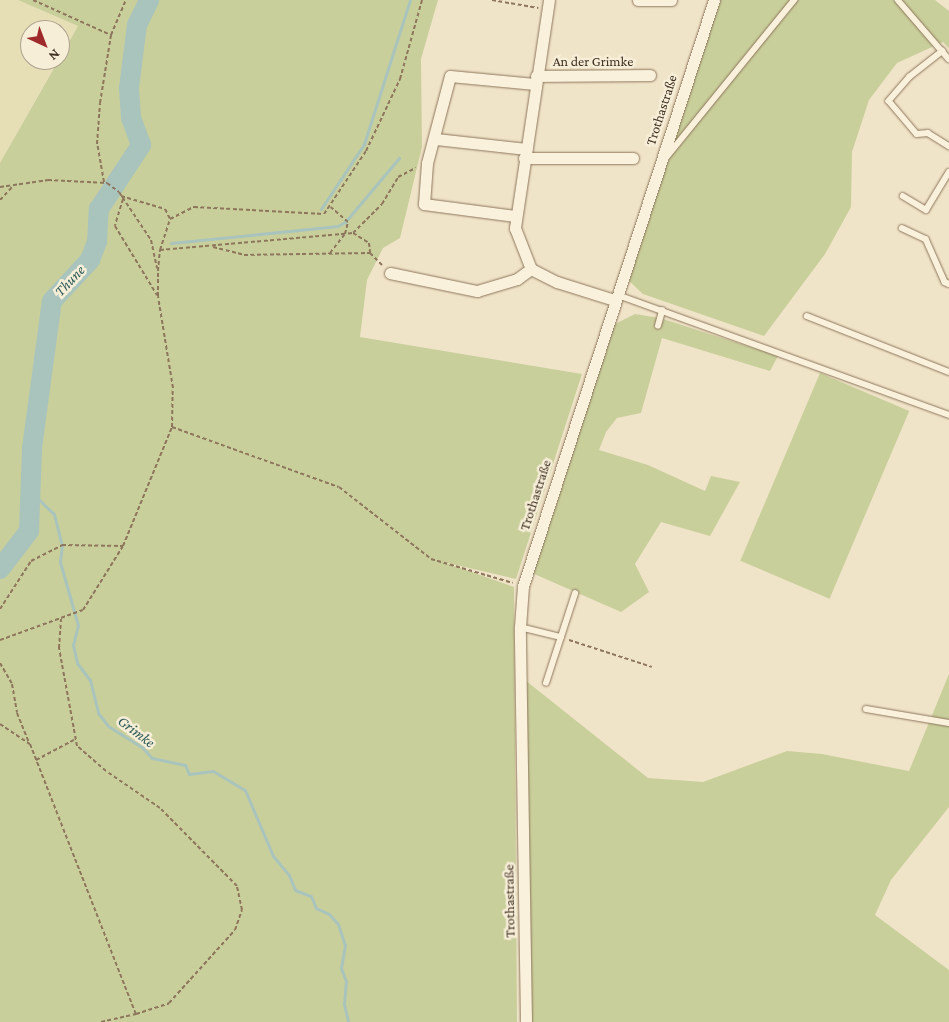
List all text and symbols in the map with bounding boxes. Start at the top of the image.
north arrow [20,20,70,70]
text: N [46,46,64,64]
street label: An der Grimke [553,53,633,69]
street label: Trothastraße [642,73,680,147]
water label: Thune [51,262,89,300]
street label: Trothastraße [516,458,554,532]
water label: Grimke [114,712,158,752]
street label: Trothastraße [500,864,518,938]

